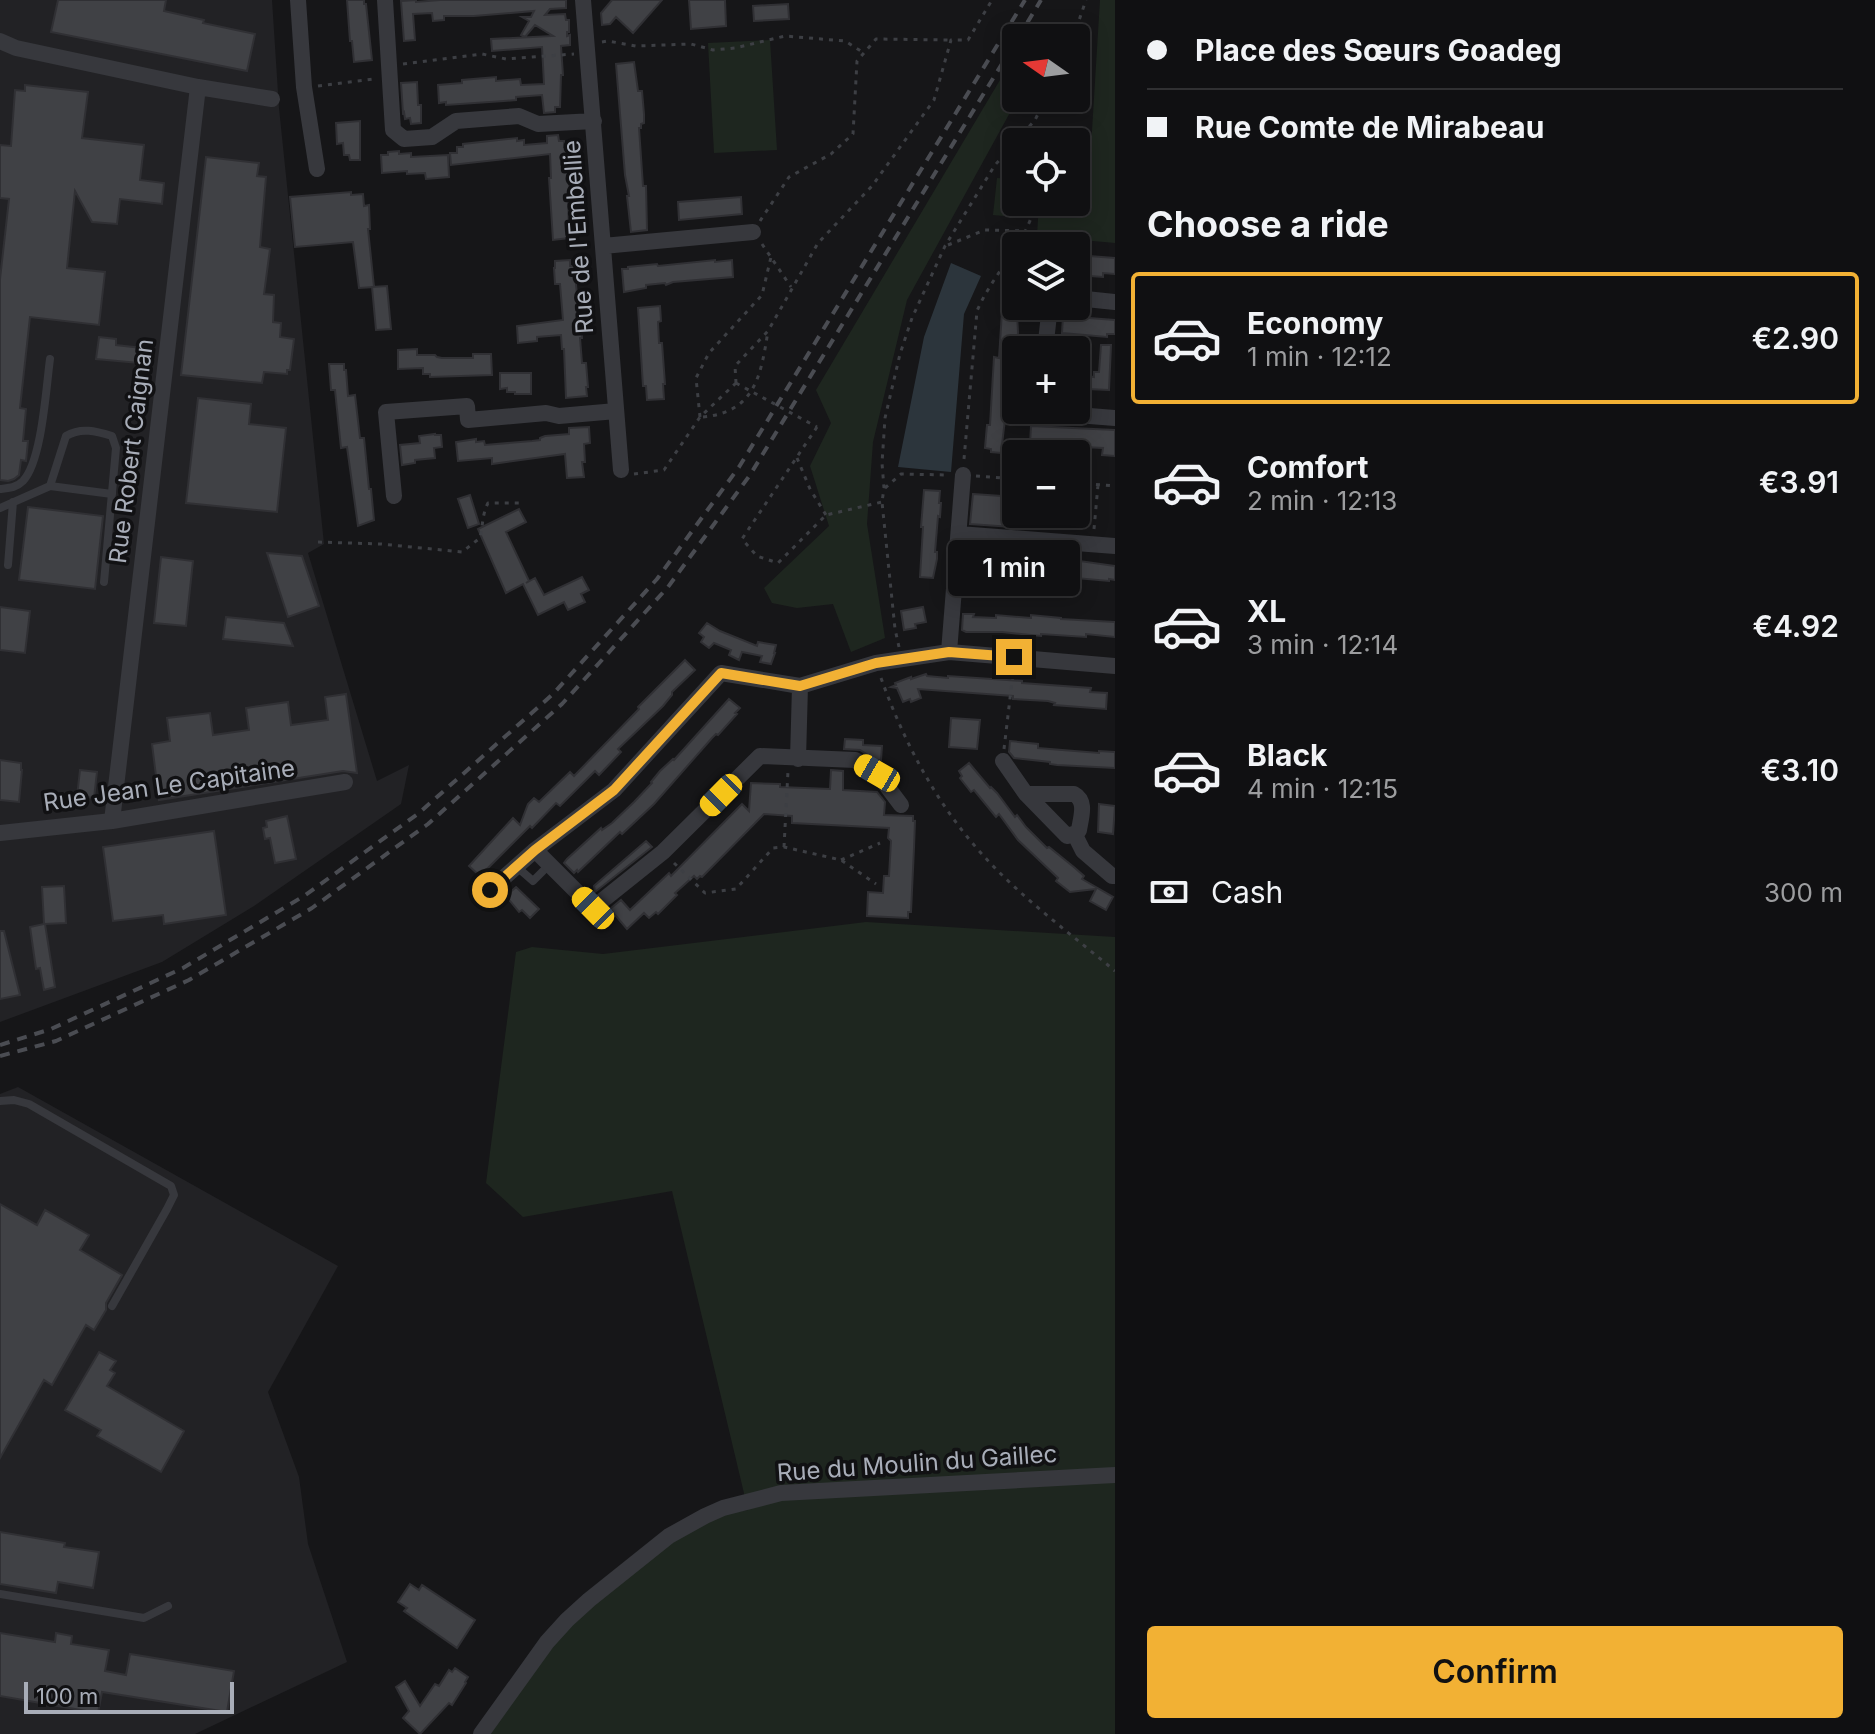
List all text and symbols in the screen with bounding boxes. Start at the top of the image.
north arrow [1002,24,1090,112]
map controls [1002,24,1090,528]
text: Place des Sœurs Goadeg [1195,32,1562,68]
text: Rue Comte de Mirabeau [1195,109,1544,145]
button: locate [1002,128,1090,216]
street label: Rue de l'Embellie [557,139,599,335]
text: Choose a ride [1147,202,1389,246]
button: layers [1002,232,1090,320]
icon: car [1151,302,1223,374]
text: Economy [1247,305,1383,341]
text: €2.90 [1752,320,1839,356]
button: + [1002,336,1090,424]
street label: Rue Robert Caignan [103,337,159,565]
text: 1 min · 12:12 [1247,341,1392,372]
button: − [1002,440,1090,528]
icon: car [1151,446,1223,518]
text: Comfort [1247,449,1368,485]
text: €3.91 [1759,464,1839,500]
text: 2 min · 12:13 [1247,485,1397,516]
callout: 1 min [948,541,1080,597]
text: 1 min [982,552,1046,583]
icon: car [1151,590,1223,662]
text: XL [1247,593,1286,629]
text: €4.92 [1753,608,1839,644]
text: 3 min · 12:14 [1247,629,1398,660]
route end [996,639,1032,675]
icon: car [1151,734,1223,806]
text: Black [1247,737,1327,773]
car [850,751,904,795]
text: €3.10 [1761,752,1839,788]
street label: Rue Jean Le Capitaine [41,753,297,817]
car [696,770,746,820]
text: 4 min · 12:15 [1247,773,1398,804]
icon: cash [1147,870,1191,914]
route start [472,872,508,908]
text: Cash [1211,874,1283,910]
text: 300 m [1764,877,1843,908]
car [568,883,618,933]
street label: Rue du Moulin du Gaillec [776,1439,1058,1487]
button: Confirm [1147,1626,1843,1718]
scale bar [24,1678,234,1714]
text: 100 m [36,1683,98,1709]

